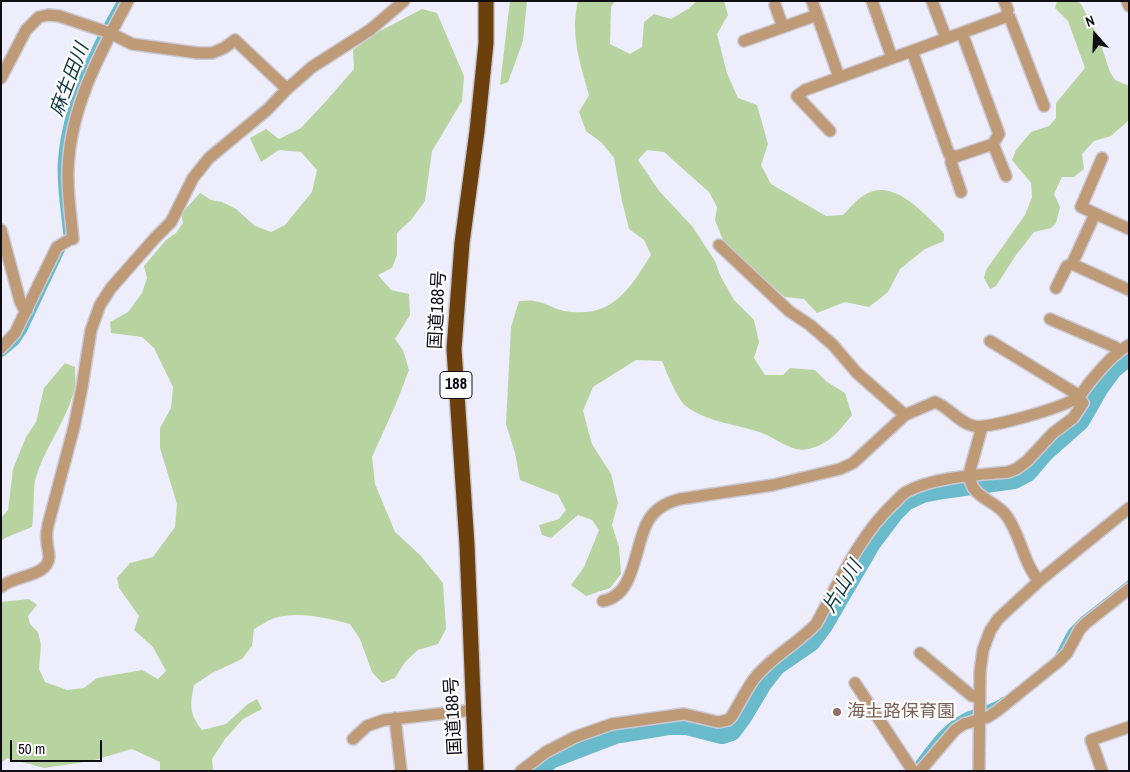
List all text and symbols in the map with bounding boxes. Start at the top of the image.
north arrow [1070,10,1120,60]
text: N [1083,11,1097,31]
water label: 麻生田川 [46,40,94,120]
street label: 国道188号 [425,270,451,350]
road number: 188 [440,372,472,398]
water label: 片山川 [819,557,867,617]
street label: 国道188号 [441,676,467,756]
place label: 海土路保育園 [847,701,955,723]
marker: 海土路保育園 [831,706,843,718]
scale bar [12,730,105,762]
text: 50 m [18,738,45,759]

